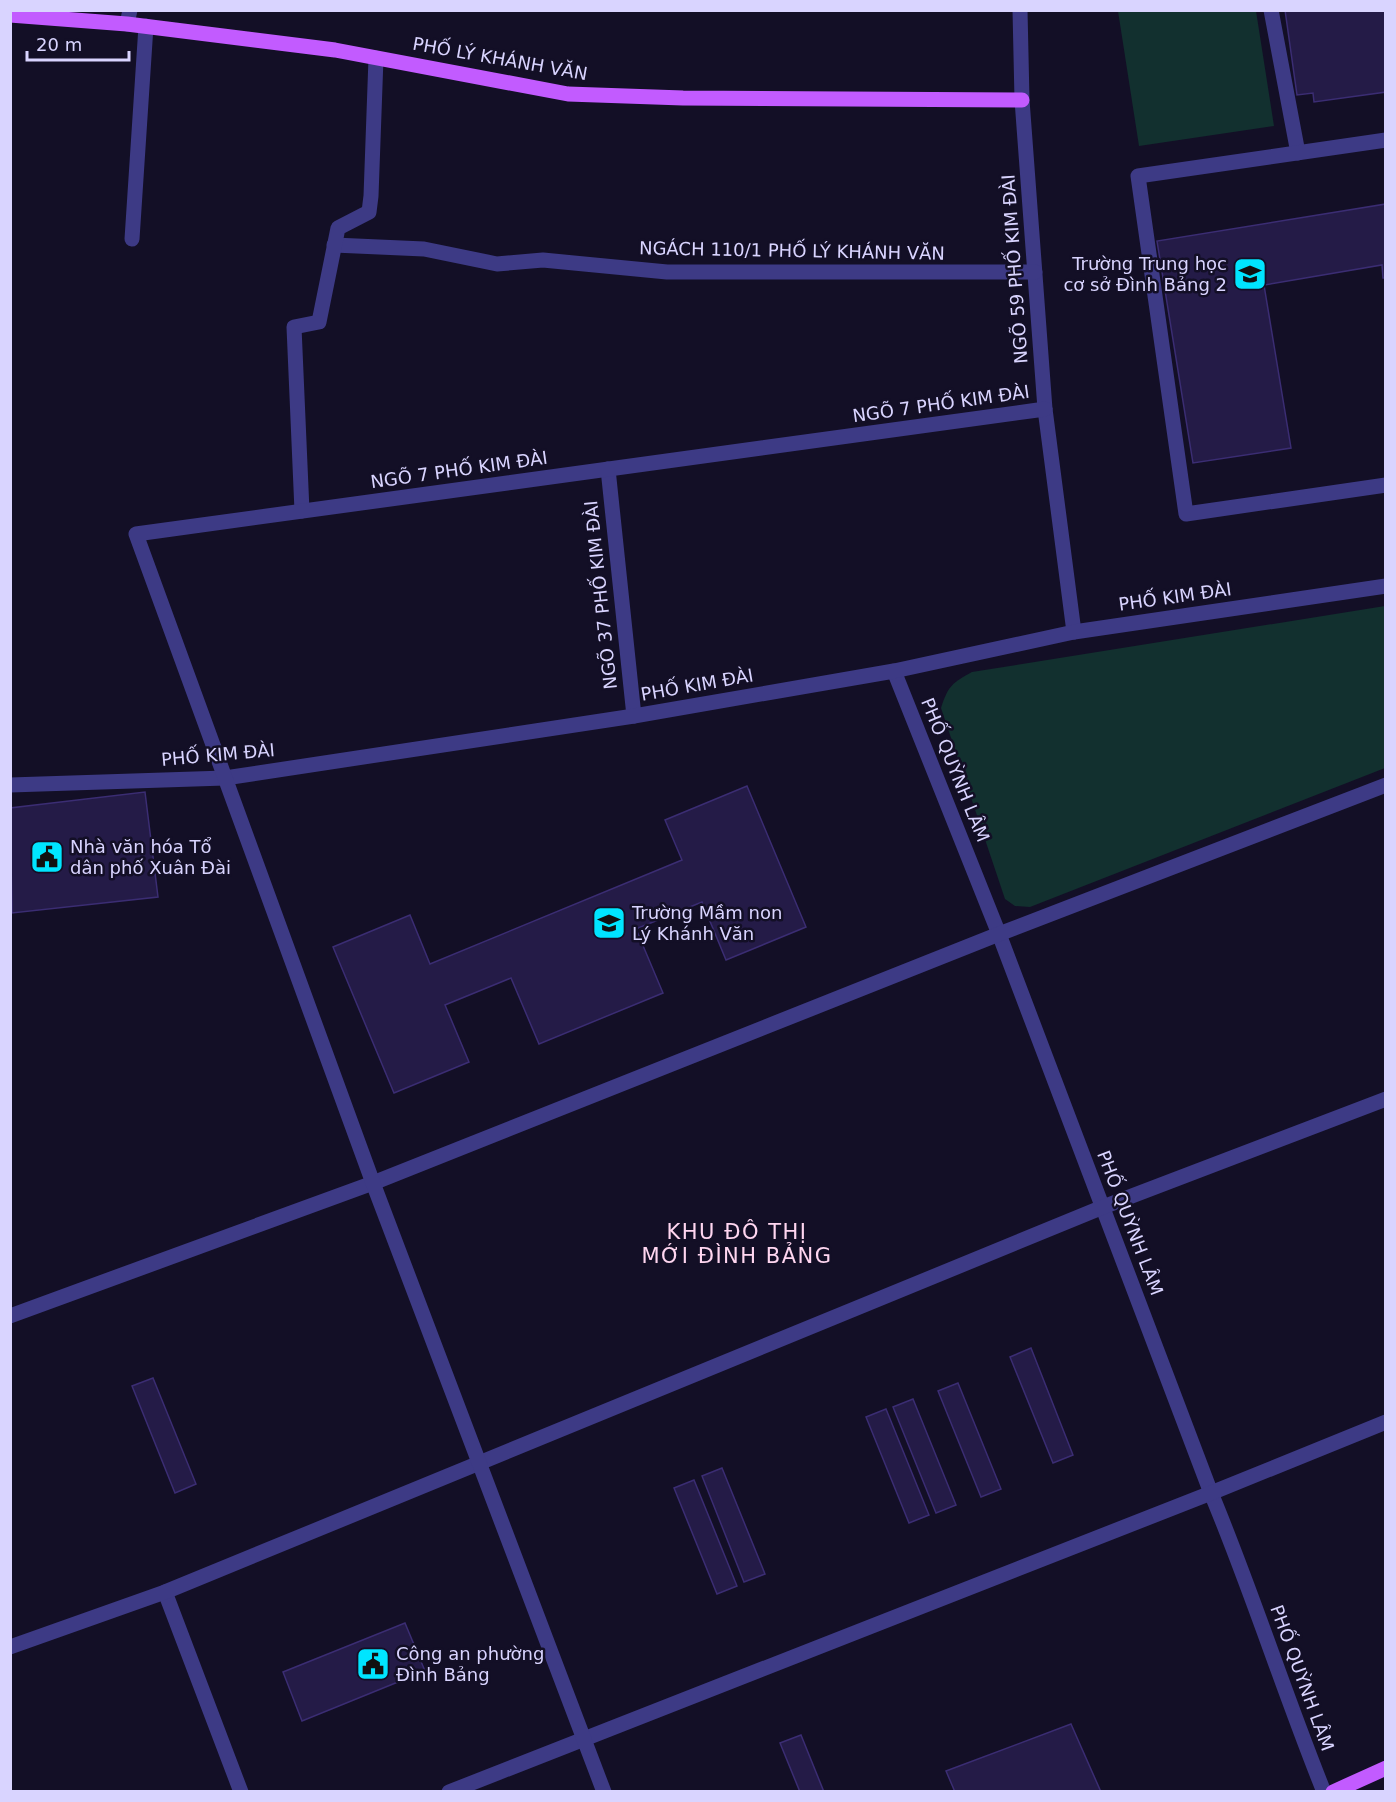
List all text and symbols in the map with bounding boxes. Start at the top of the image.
scale bar [27,24,129,62]
street label: PHỐ LÝ KHÁNH VĂN [411,31,589,84]
text: 20 m [36,34,82,55]
street label: NGÕ 59 PHỐ KIM ĐÀI [995,174,1032,365]
street label: NGÁCH 110/1 PHỐ LÝ KHÁNH VĂN [639,235,945,264]
place label: Trường Trung học cơ sở Đình Bảng 2 [1063,253,1227,295]
school or university icon: Trường Trung học cơ sở Đình Bảng 2 [1232,256,1268,292]
street label: NGÕ 7 PHỐ KIM ĐÀI [851,379,1031,426]
street label: NGÕ 7 PHỐ KIM ĐÀI [369,445,549,492]
street label: NGÕ 37 PHỐ KIM ĐÀI [578,500,621,691]
street label: PHỐ KIM ĐÀI [1117,576,1233,615]
street label: PHỐ KIM ĐÀI [639,662,755,705]
street label: PHỐ QUỲNH LÂM [917,694,996,845]
street label: PHỐ KIM ĐÀI [160,737,276,770]
place label: Nhà văn hóa Tổ dân phố Xuân Đài [70,836,231,878]
public building icon: Nhà văn hóa Tổ dân phố Xuân Đài [29,839,65,875]
place label: Trường Mầm non Lý Khánh Văn [631,902,782,944]
school or university icon: Trường Mầm non Lý Khánh Văn [591,905,627,941]
street label: PHỐ QUỲNH LÂM [1093,1147,1170,1298]
district label: KHU ĐÔ THỊ MỚI ĐÌNH BẢNG [641,1219,833,1268]
street label: PHỐ QUỲNH LÂM [1266,1601,1340,1754]
place label: Công an phường Đình Bảng [396,1643,544,1685]
public building icon: Công an phường Đình Bảng [355,1646,391,1682]

